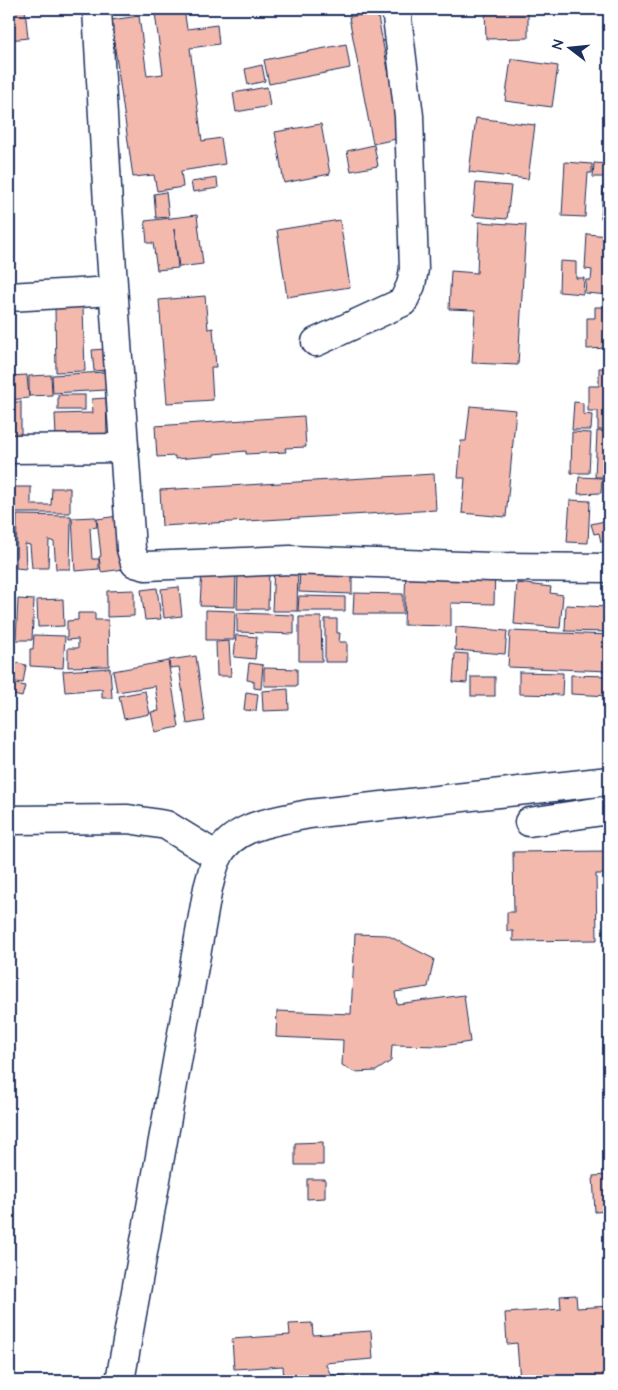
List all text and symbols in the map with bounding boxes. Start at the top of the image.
north arrow [546,22,596,72]
text: N [548,38,569,52]

